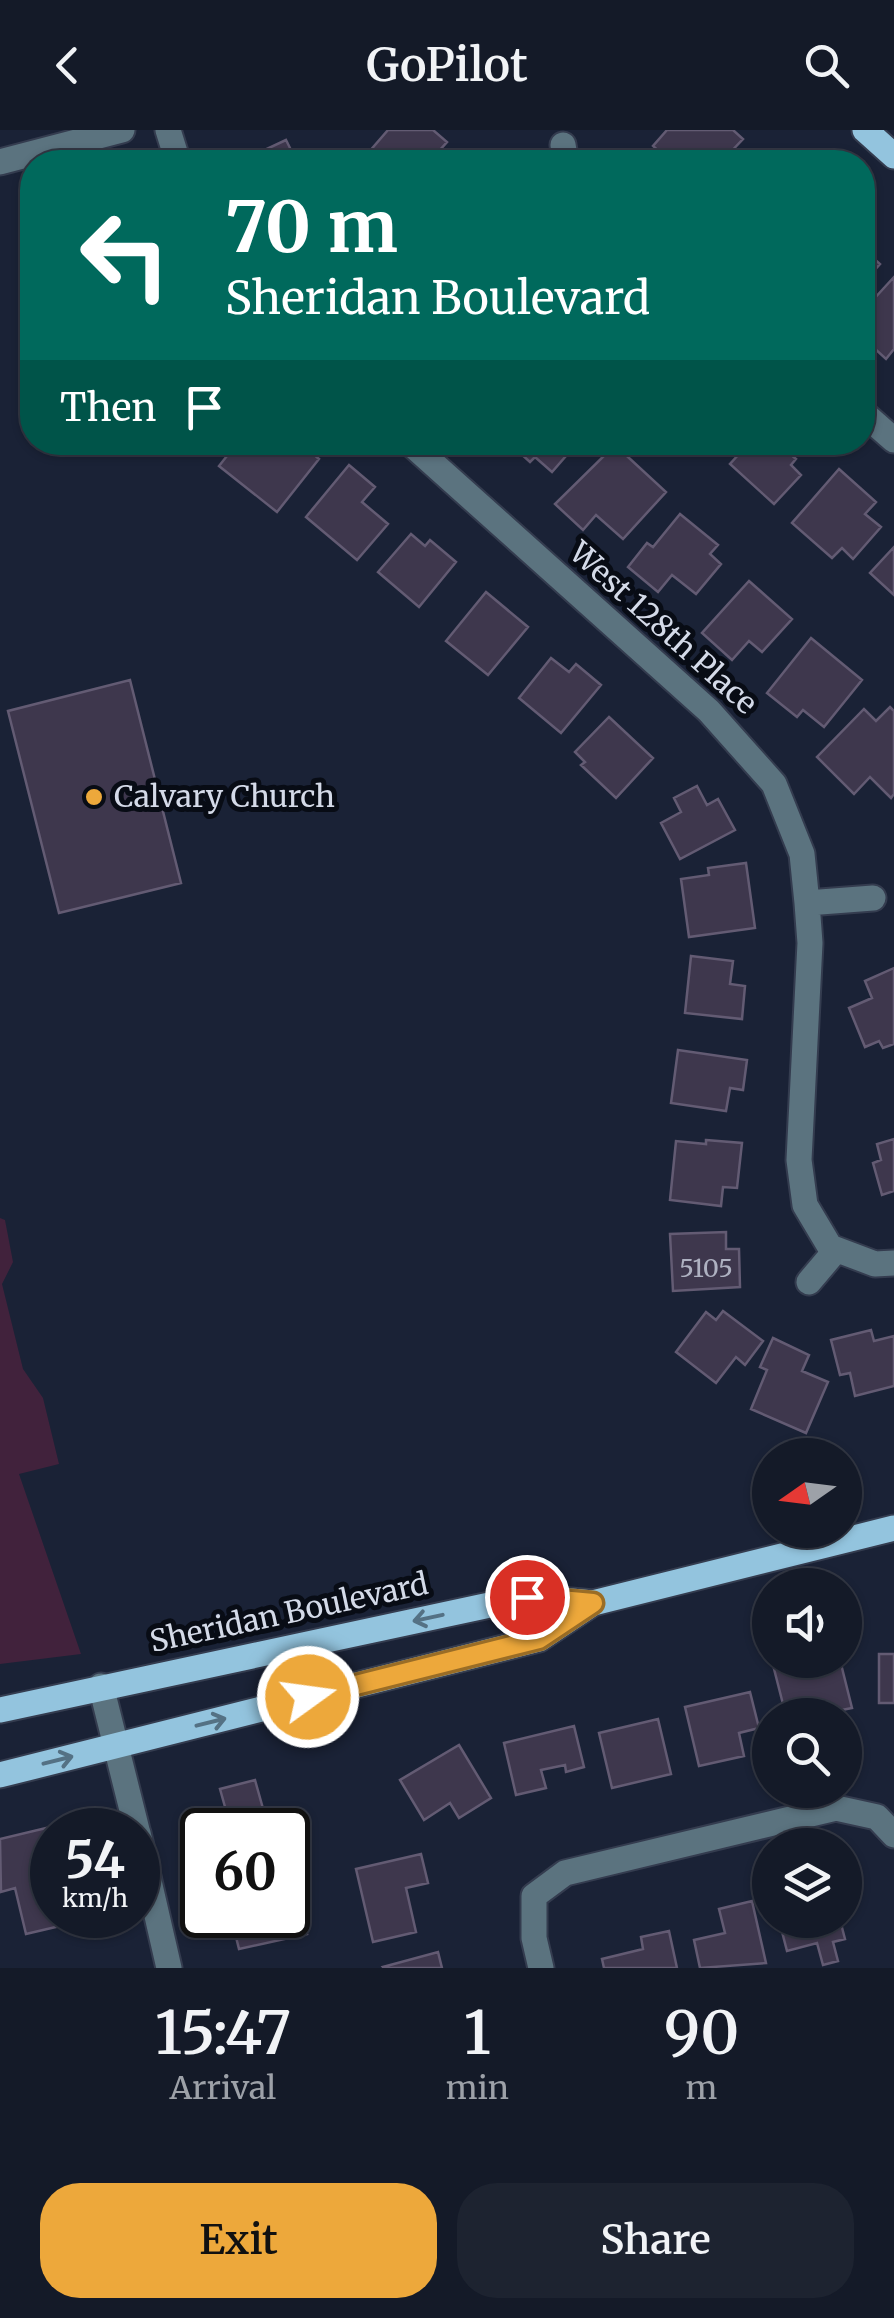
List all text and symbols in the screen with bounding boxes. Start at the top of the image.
text: GoPilot [366,37,528,93]
icon: back [40,38,95,93]
icon: search [799,38,854,93]
text: 70 m [225,183,398,271]
icon: left [60,190,190,320]
text: Sheridan Boulevard [225,270,650,326]
icon: arrive [177,380,232,435]
text: Then [60,384,157,431]
street label: West 128th Place [561,532,766,722]
place label: Calvary Church [114,777,335,815]
marker: Calvary Church [83,786,105,808]
house number: 5105 [679,1252,733,1284]
north arrow [752,1438,862,1548]
map controls [752,1438,862,1938]
pin [485,1555,570,1640]
street label: Sheridan Boulevard [146,1564,431,1660]
button: sound [752,1568,862,1678]
icon: arrive [500,1570,555,1625]
one-way arrow [413,1610,445,1629]
position arrow [256,1645,360,1749]
button: search [752,1698,862,1808]
one-way arrow [195,1711,226,1730]
one-way arrow [41,1750,73,1768]
speed limit sign: 60 [180,1808,310,1938]
button: layers [752,1828,862,1938]
text: 54 [65,1829,125,1892]
text: km/h [62,1882,128,1914]
text: 15:47 [155,1995,291,2070]
text: 1 [464,1995,491,2070]
text: 90 [664,1995,739,2070]
text: Arrival [169,2068,276,2108]
text: min [446,2068,509,2108]
text: m [686,2068,717,2108]
button: Exit [40,2183,437,2298]
button: Share [457,2183,854,2298]

